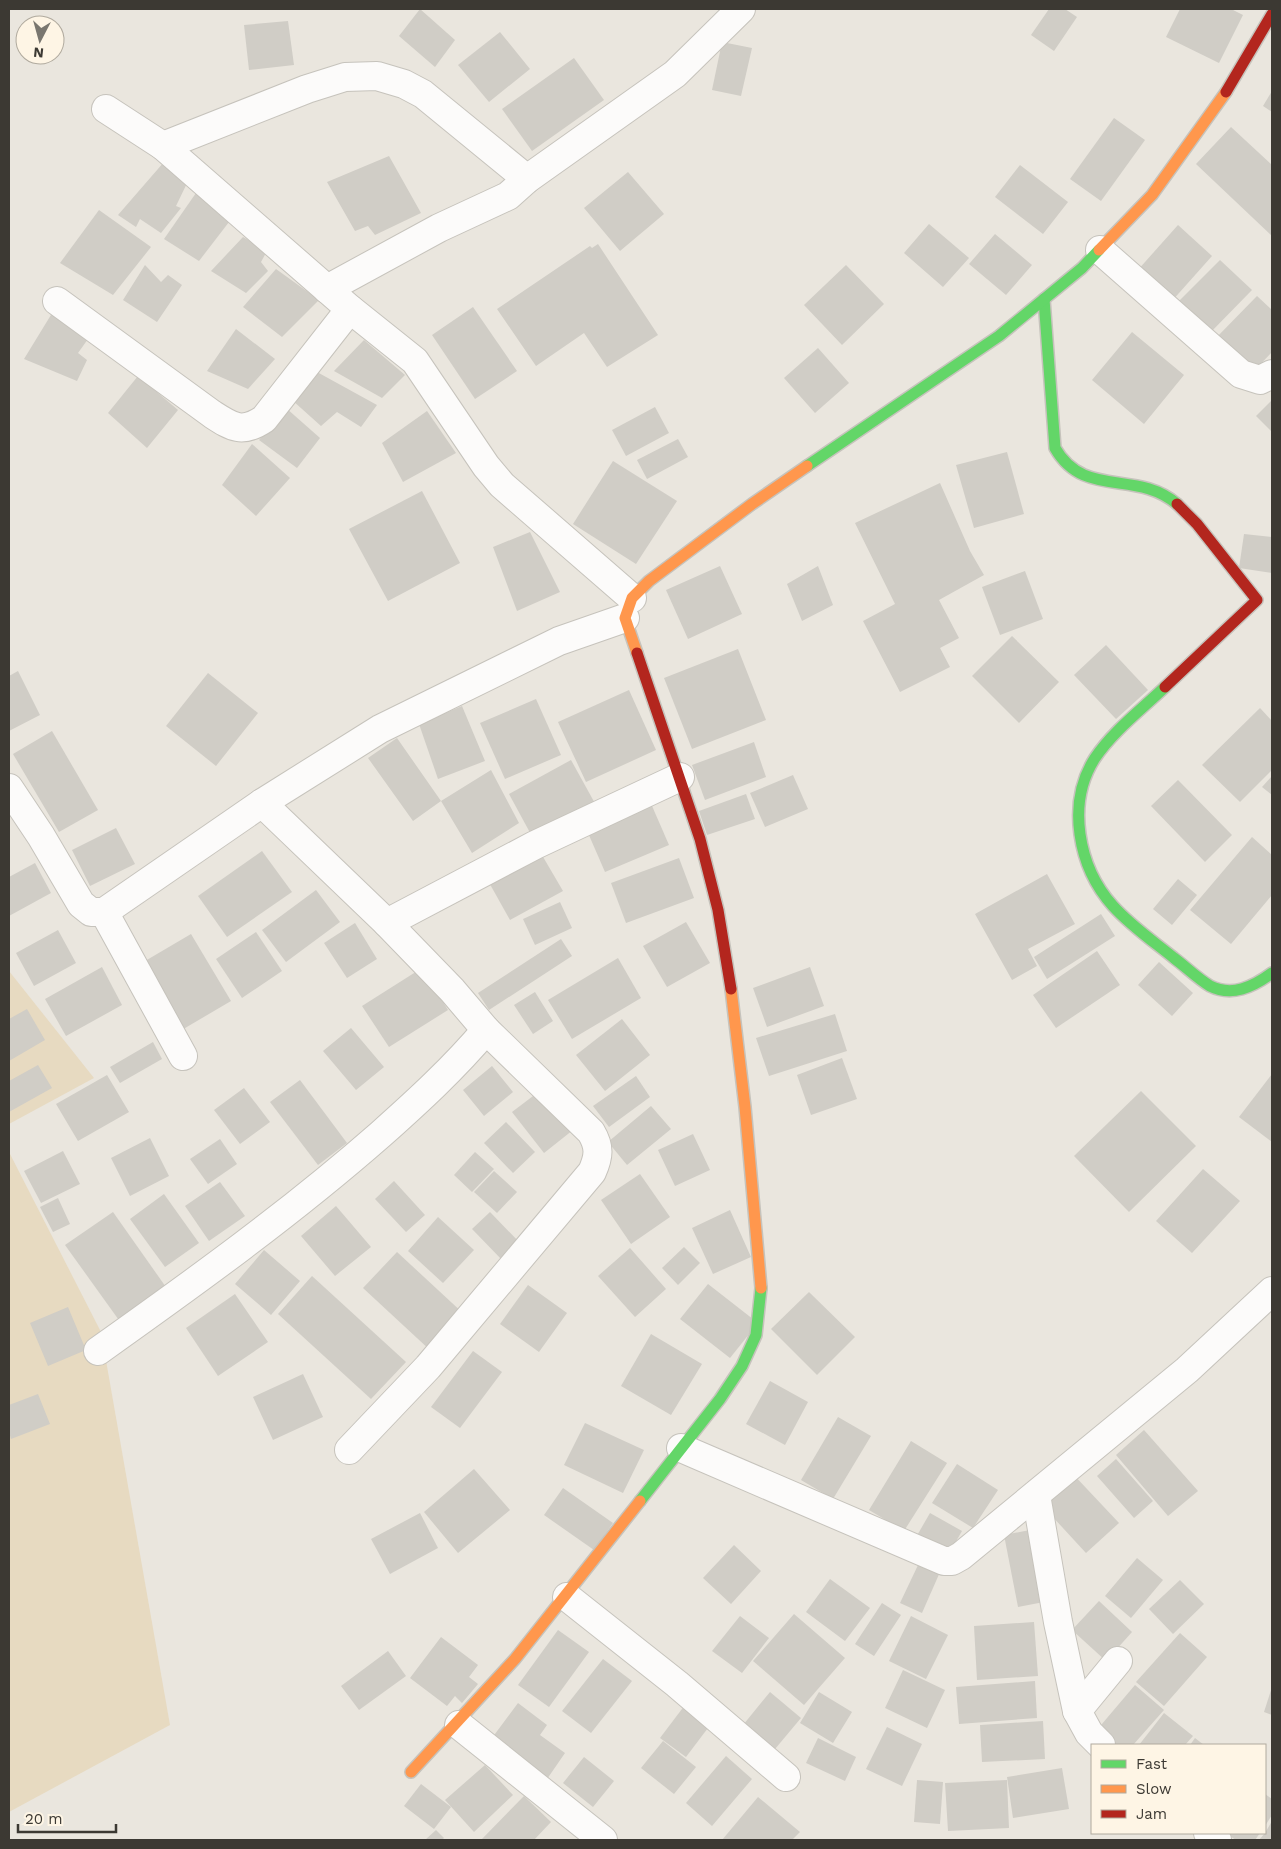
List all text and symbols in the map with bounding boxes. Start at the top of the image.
north arrow [15,15,65,65]
text: N [33,44,45,61]
legend [1091,1744,1266,1834]
text: Fast [1136,1755,1168,1773]
text: Slow [1136,1780,1172,1798]
scale bar [18,1802,115,1834]
text: Jam [1136,1805,1167,1823]
text: 20 m [25,1810,63,1828]

